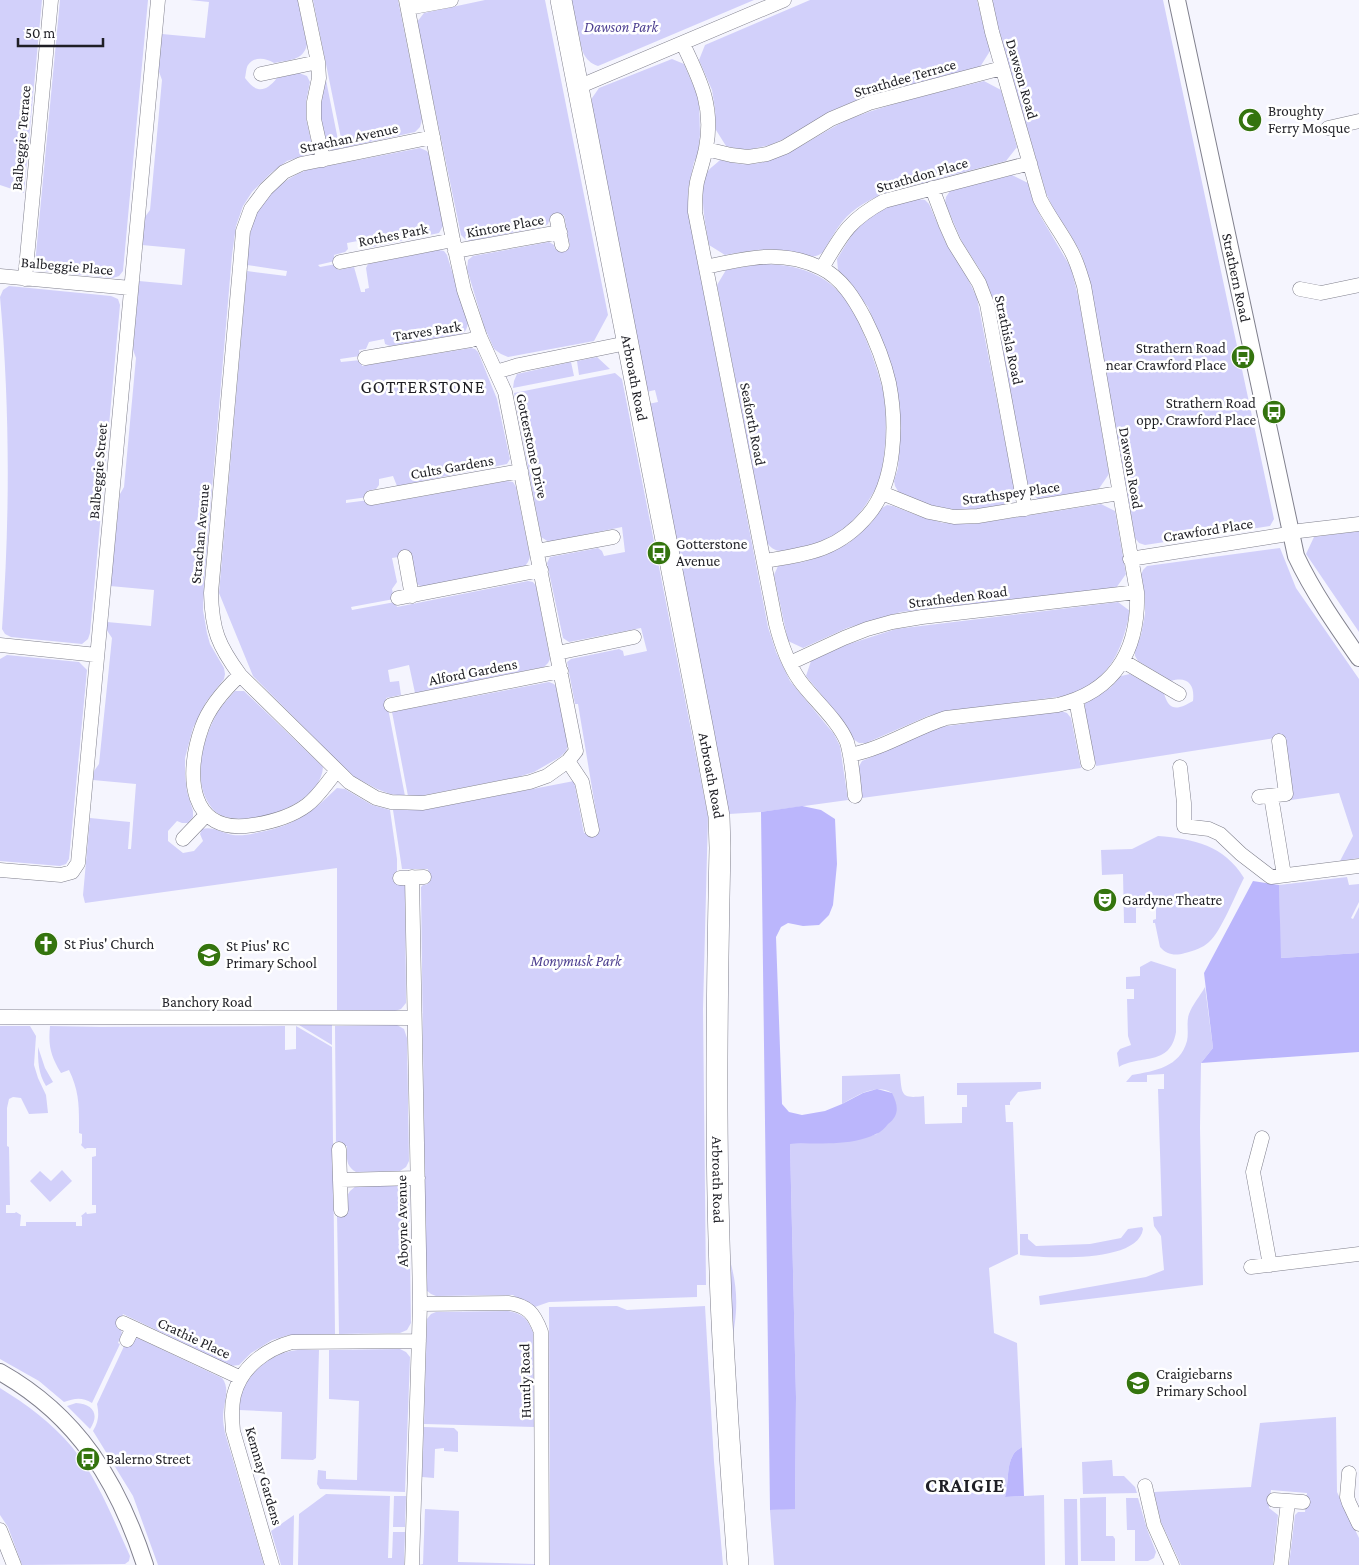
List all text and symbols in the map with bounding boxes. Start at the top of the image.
scale bar [18,15,102,47]
park label: Dawson Park [584,19,659,35]
text: 50 m [25,25,55,41]
street label: Dawson Road [1003,37,1041,121]
street label: Strathdee Terrace [852,56,958,100]
street label: Balbeggie Terrace [8,84,35,191]
place label: Broughty Ferry Mosque [1268,103,1350,137]
mosque icon: Broughty Ferry Mosque [1237,107,1263,133]
street label: Strachan Avenue [298,120,400,156]
street label: Strathdon Place [874,154,970,196]
street label: Kintore Place [465,211,545,241]
street label: Rothes Park [357,220,430,250]
street label: Strathern Road [1219,232,1254,324]
street label: Balbeggie Place [20,254,114,279]
street label: Strathisla Road [992,294,1026,386]
street label: Tarves Park [392,318,463,344]
street label: Arbroath Road [618,334,651,422]
place label: Strathern Road near Crawford Place [1106,340,1226,373]
bus stop icon: Strathern Road near Crawford Place [1230,344,1256,370]
district label: GOTTERSTONE [360,377,486,397]
street label: Seaforth Road [737,381,769,467]
street label: Gotterstone Drive [513,392,551,500]
place label: Strathern Road opp. Crawford Place [1136,395,1256,429]
bus stop icon: Strathern Road opp. Crawford Place [1261,399,1287,425]
street label: Balbeggie Street [86,421,111,520]
street label: Dawson Road [1116,426,1146,510]
street label: Cults Gardens [409,452,495,482]
street label: Strathspey Place [961,478,1061,509]
street label: Strachan Avenue [188,483,212,585]
street label: Crawford Place [1162,515,1254,545]
place label: Gotterstone Avenue [676,536,748,569]
bus stop icon: Gotterstone Avenue [646,540,672,566]
street label: Stratheden Road [908,583,1008,611]
street label: Alford Gardens [427,656,519,688]
street label: Arbroath Road [696,731,727,820]
theatre icon: Gardyne Theatre [1092,887,1118,913]
place label: Gardyne Theatre [1122,892,1222,909]
church icon: St Pius' Church [33,931,59,957]
place label: St Pius' Church [64,936,154,952]
place label: St Pius' RC Primary School [226,938,317,972]
school or university icon: St Pius' RC Primary School [196,942,222,968]
park label: Monymusk Park [529,953,623,970]
street label: Banchory Road [162,994,252,1011]
street label: Arbroath Road [709,1136,727,1224]
street label: Aboyne Avenue [393,1174,412,1267]
street label: Crathie Place [155,1314,233,1362]
street label: Huntly Road [516,1343,535,1419]
place label: Craigiebarns Primary School [1156,1366,1247,1400]
school or university icon: Craigiebarns Primary School [1125,1370,1151,1396]
street label: Kemnay Gardens [241,1425,286,1527]
bus stop icon: Balerno Street [75,1446,101,1472]
place label: Balerno Street [106,1451,191,1467]
district label: CRAIGIE [925,1474,1005,1496]

